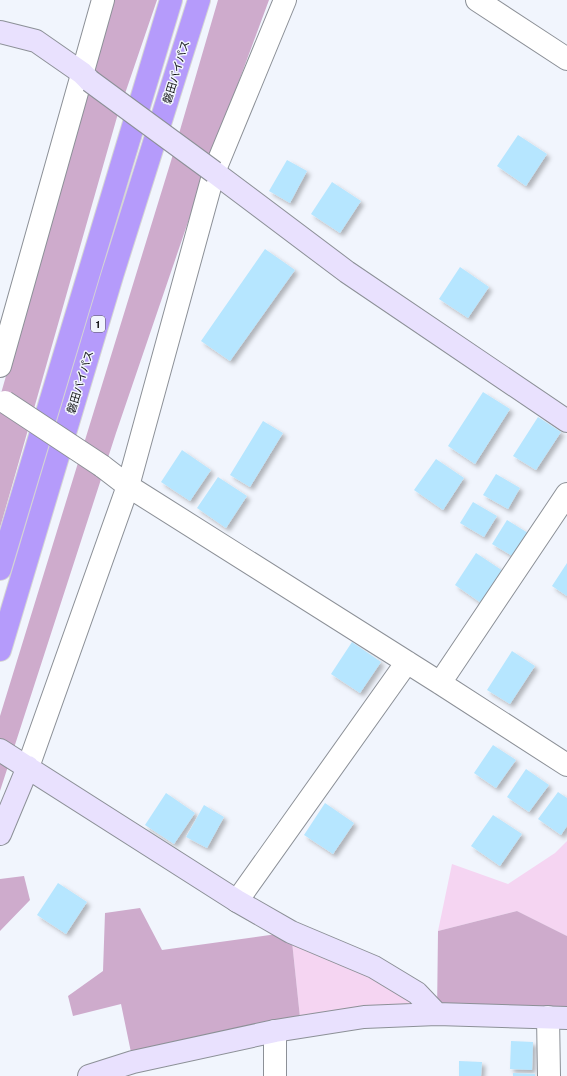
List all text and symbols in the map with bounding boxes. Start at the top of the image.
street label: 磐田バイパス [161,39,191,105]
road number: 1 [91,316,105,332]
street label: 磐田バイパス [65,349,95,415]

